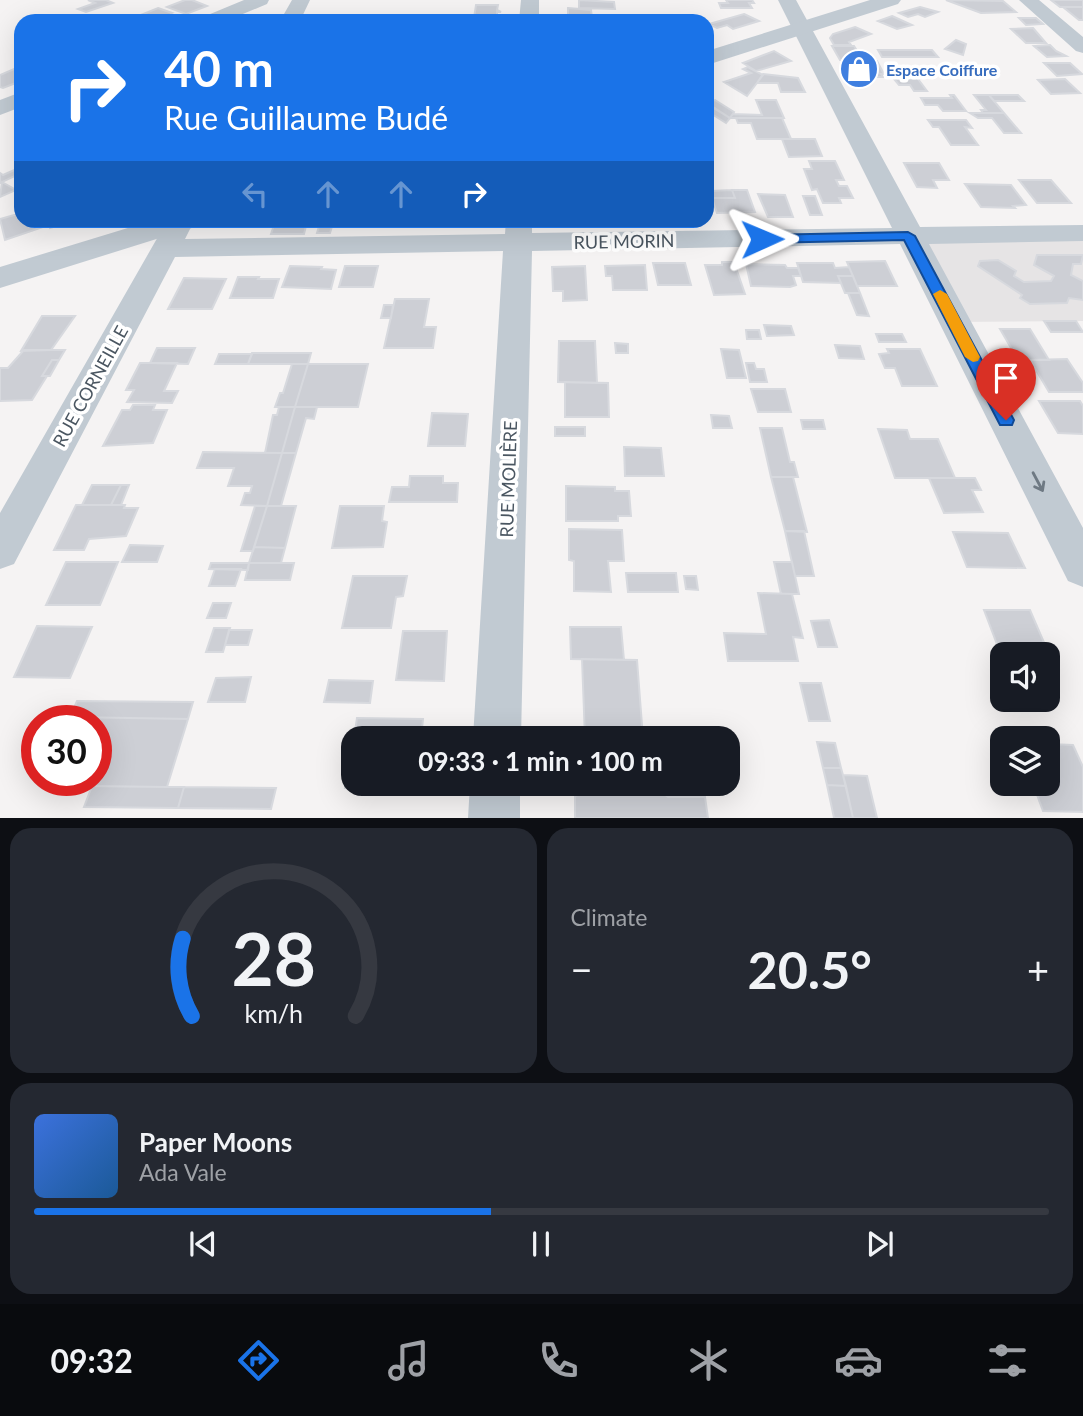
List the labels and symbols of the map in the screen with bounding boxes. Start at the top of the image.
shop icon: Espace Coiffure [838,48,880,90]
place label: Espace Coiffure [886,60,998,79]
position arrow [725,202,799,276]
street label: RUE MORIN [573,229,675,253]
street label: RUE CORNEILLE [48,322,132,450]
pin [976,348,1036,420]
street label: RUE MOLIÈRE [495,420,521,538]
one-way arrow [1032,472,1046,492]
speed limit sign: 30 [21,705,112,796]

